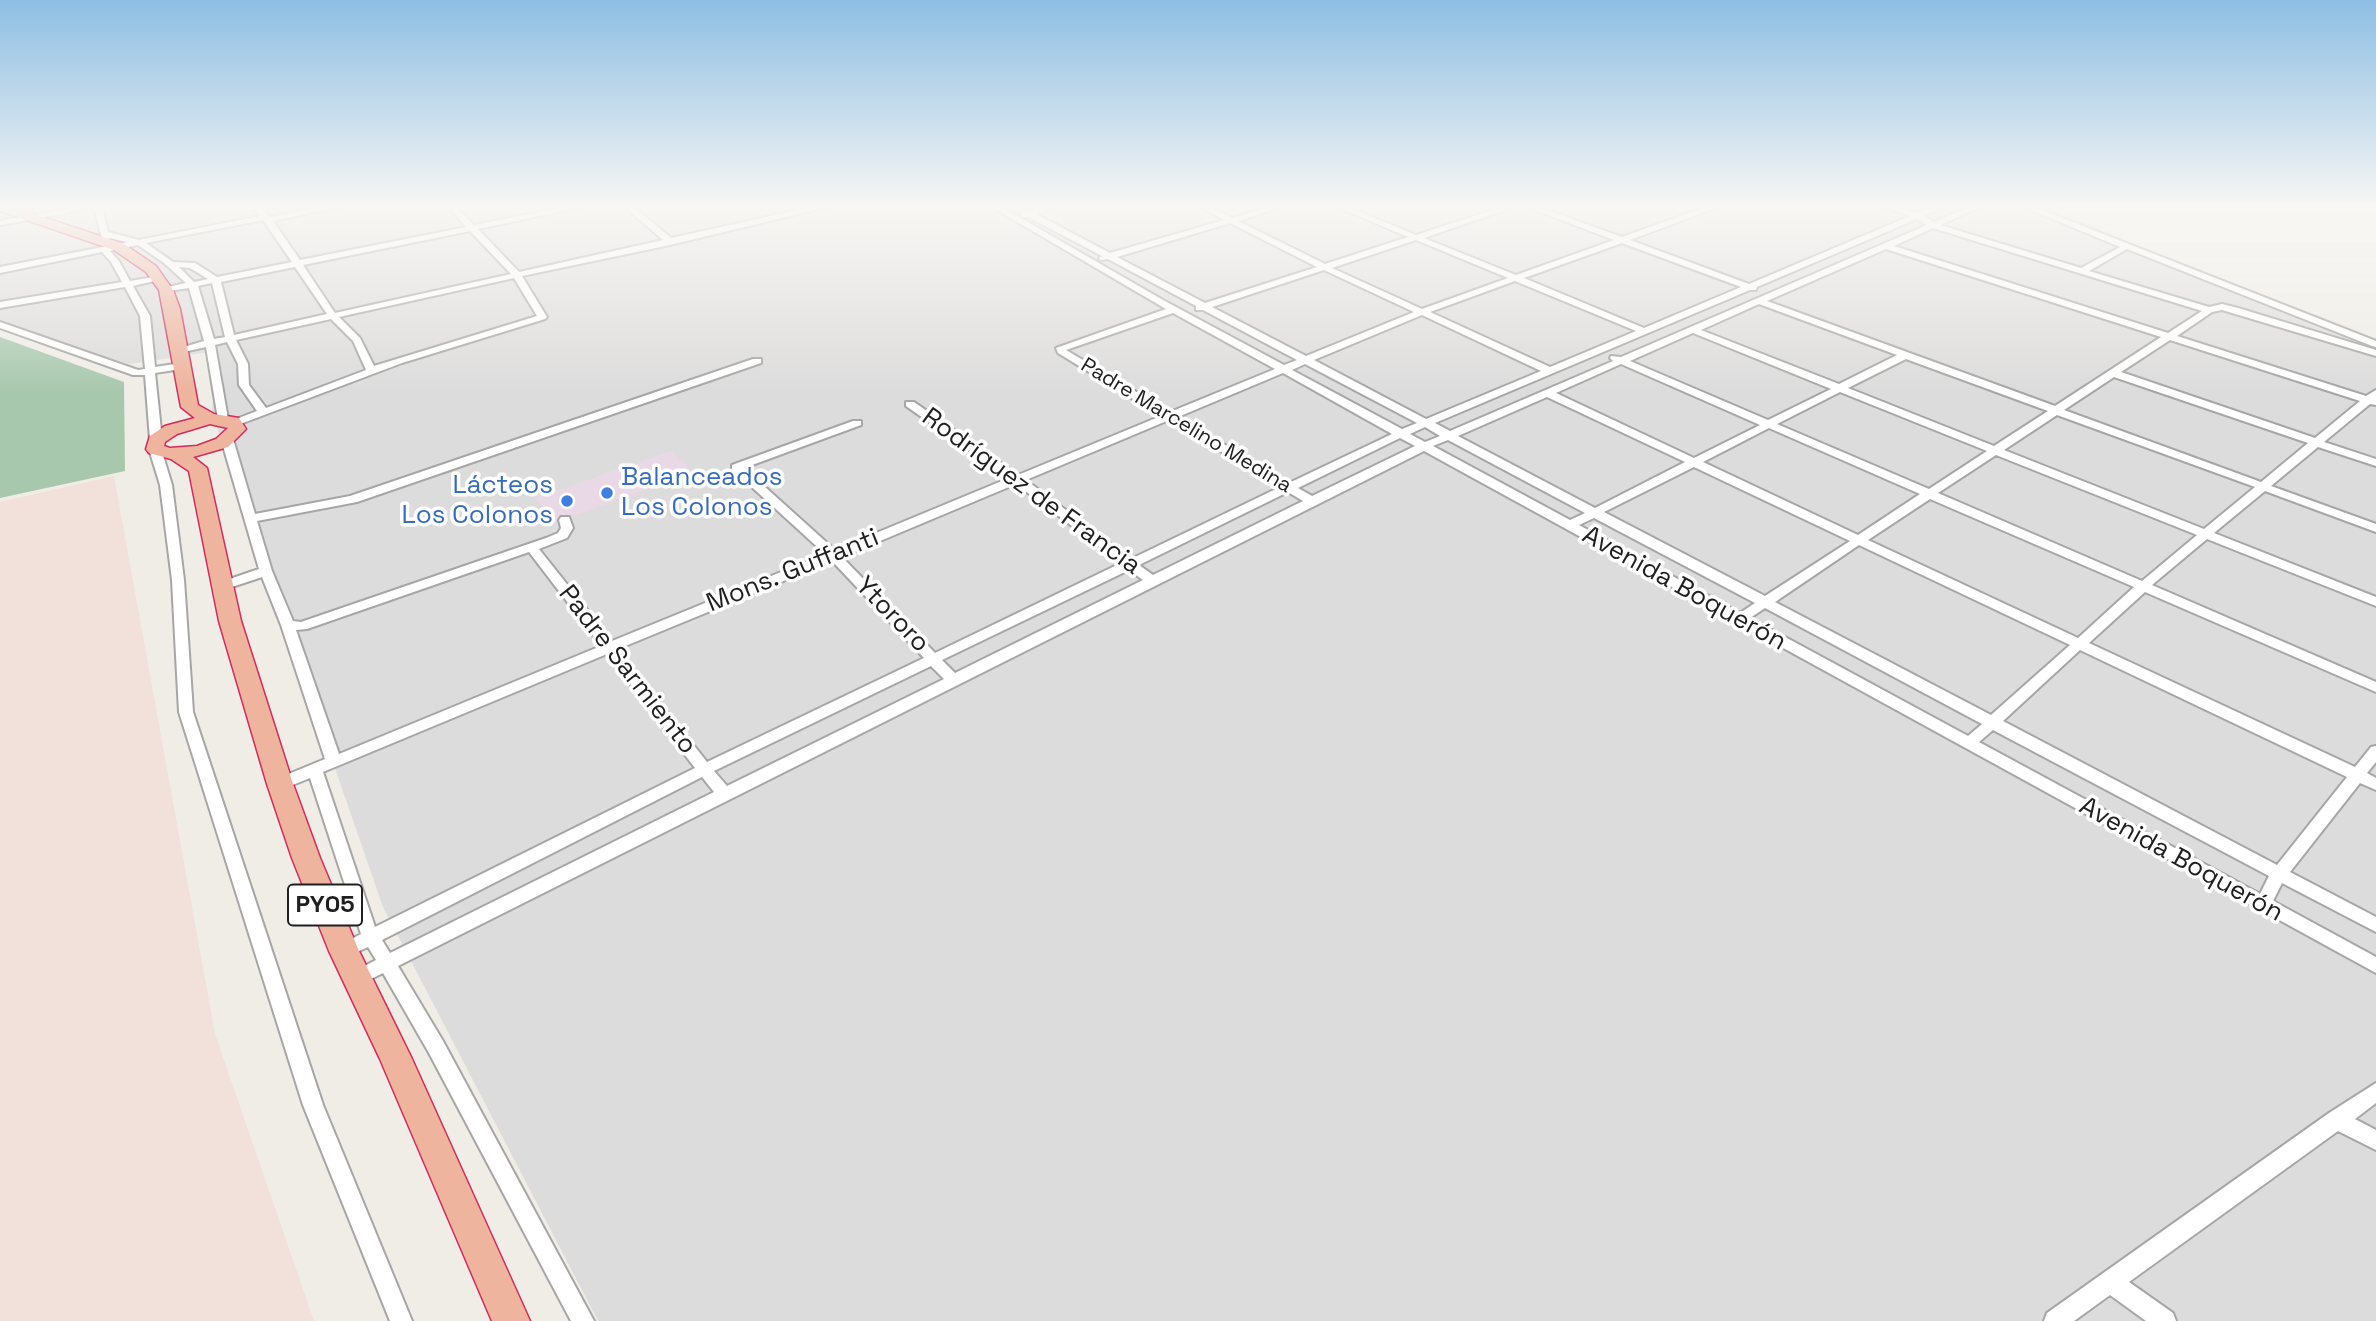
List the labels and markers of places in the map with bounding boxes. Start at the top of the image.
place label: Balanceados Los Colonos [621,462,782,524]
place label: Lácteos Los Colonos [402,470,553,532]
marker: Balanceados Los Colonos [599,485,615,501]
marker: Lácteos Los Colonos [559,493,575,509]

